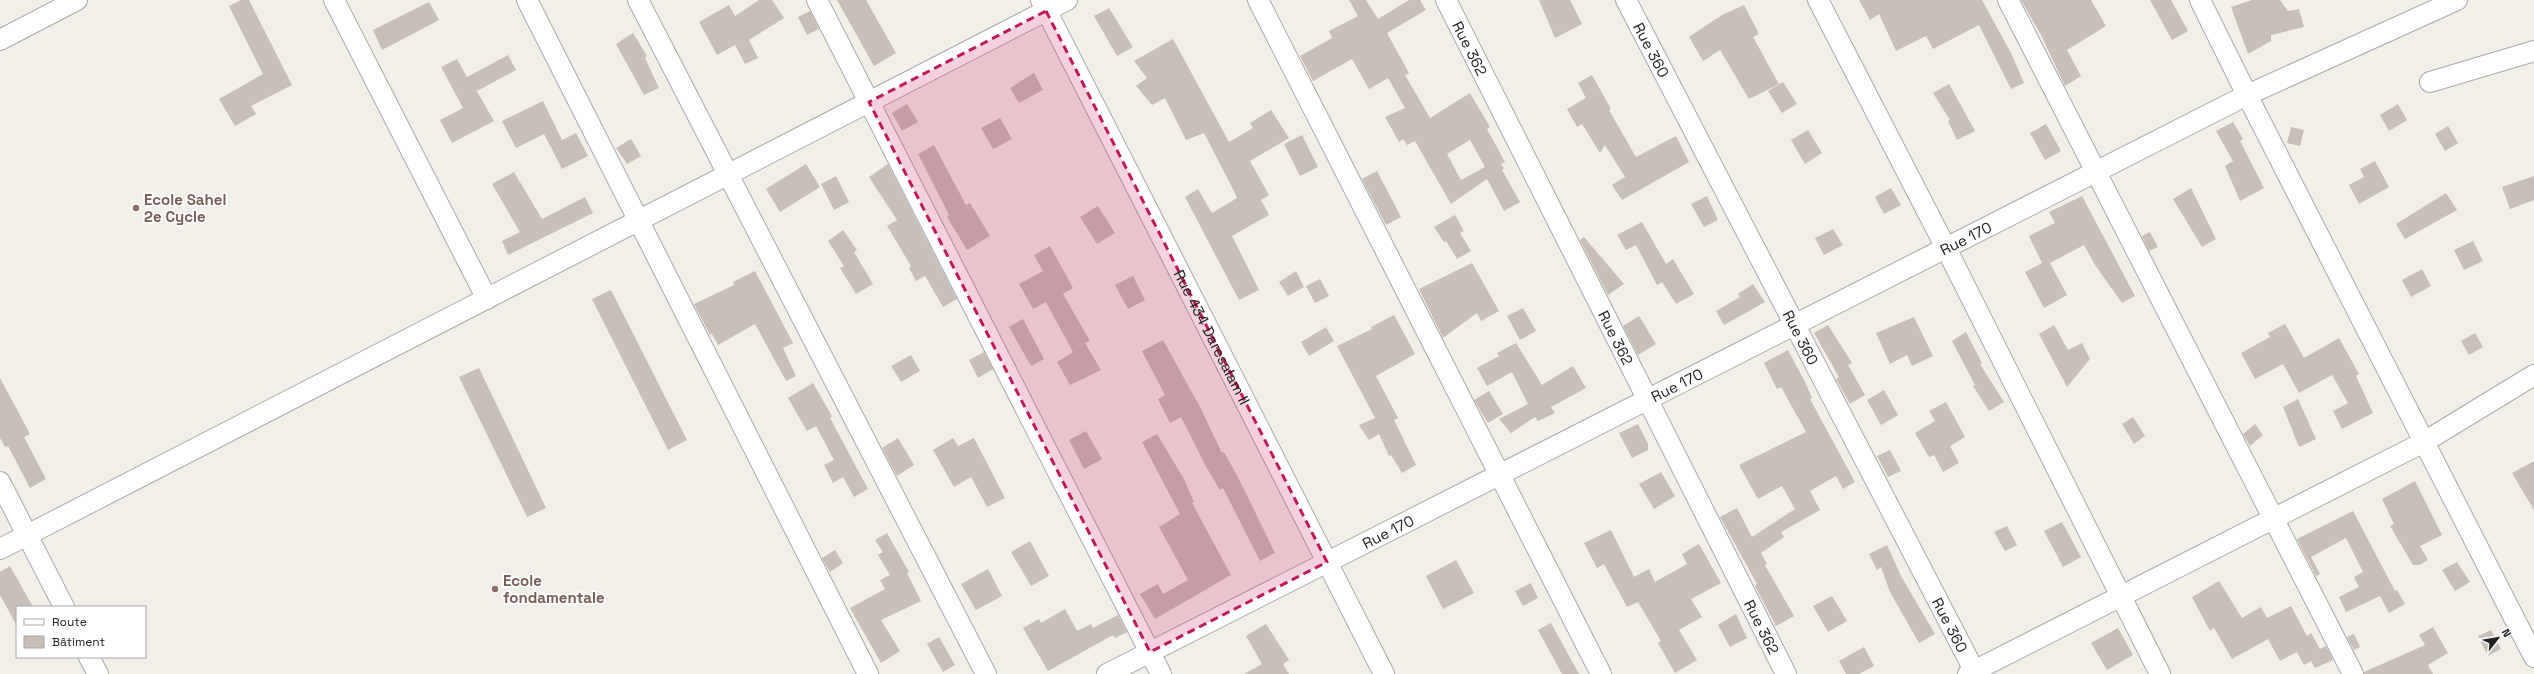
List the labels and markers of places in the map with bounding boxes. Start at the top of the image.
place label: Ecole Sahel 2e Cycle [144,190,226,226]
marker: Ecole Sahel 2e Cycle [131,203,141,213]
place label: Ecole fondamentale [503,571,605,607]
marker: Ecole fondamentale [490,584,500,594]

